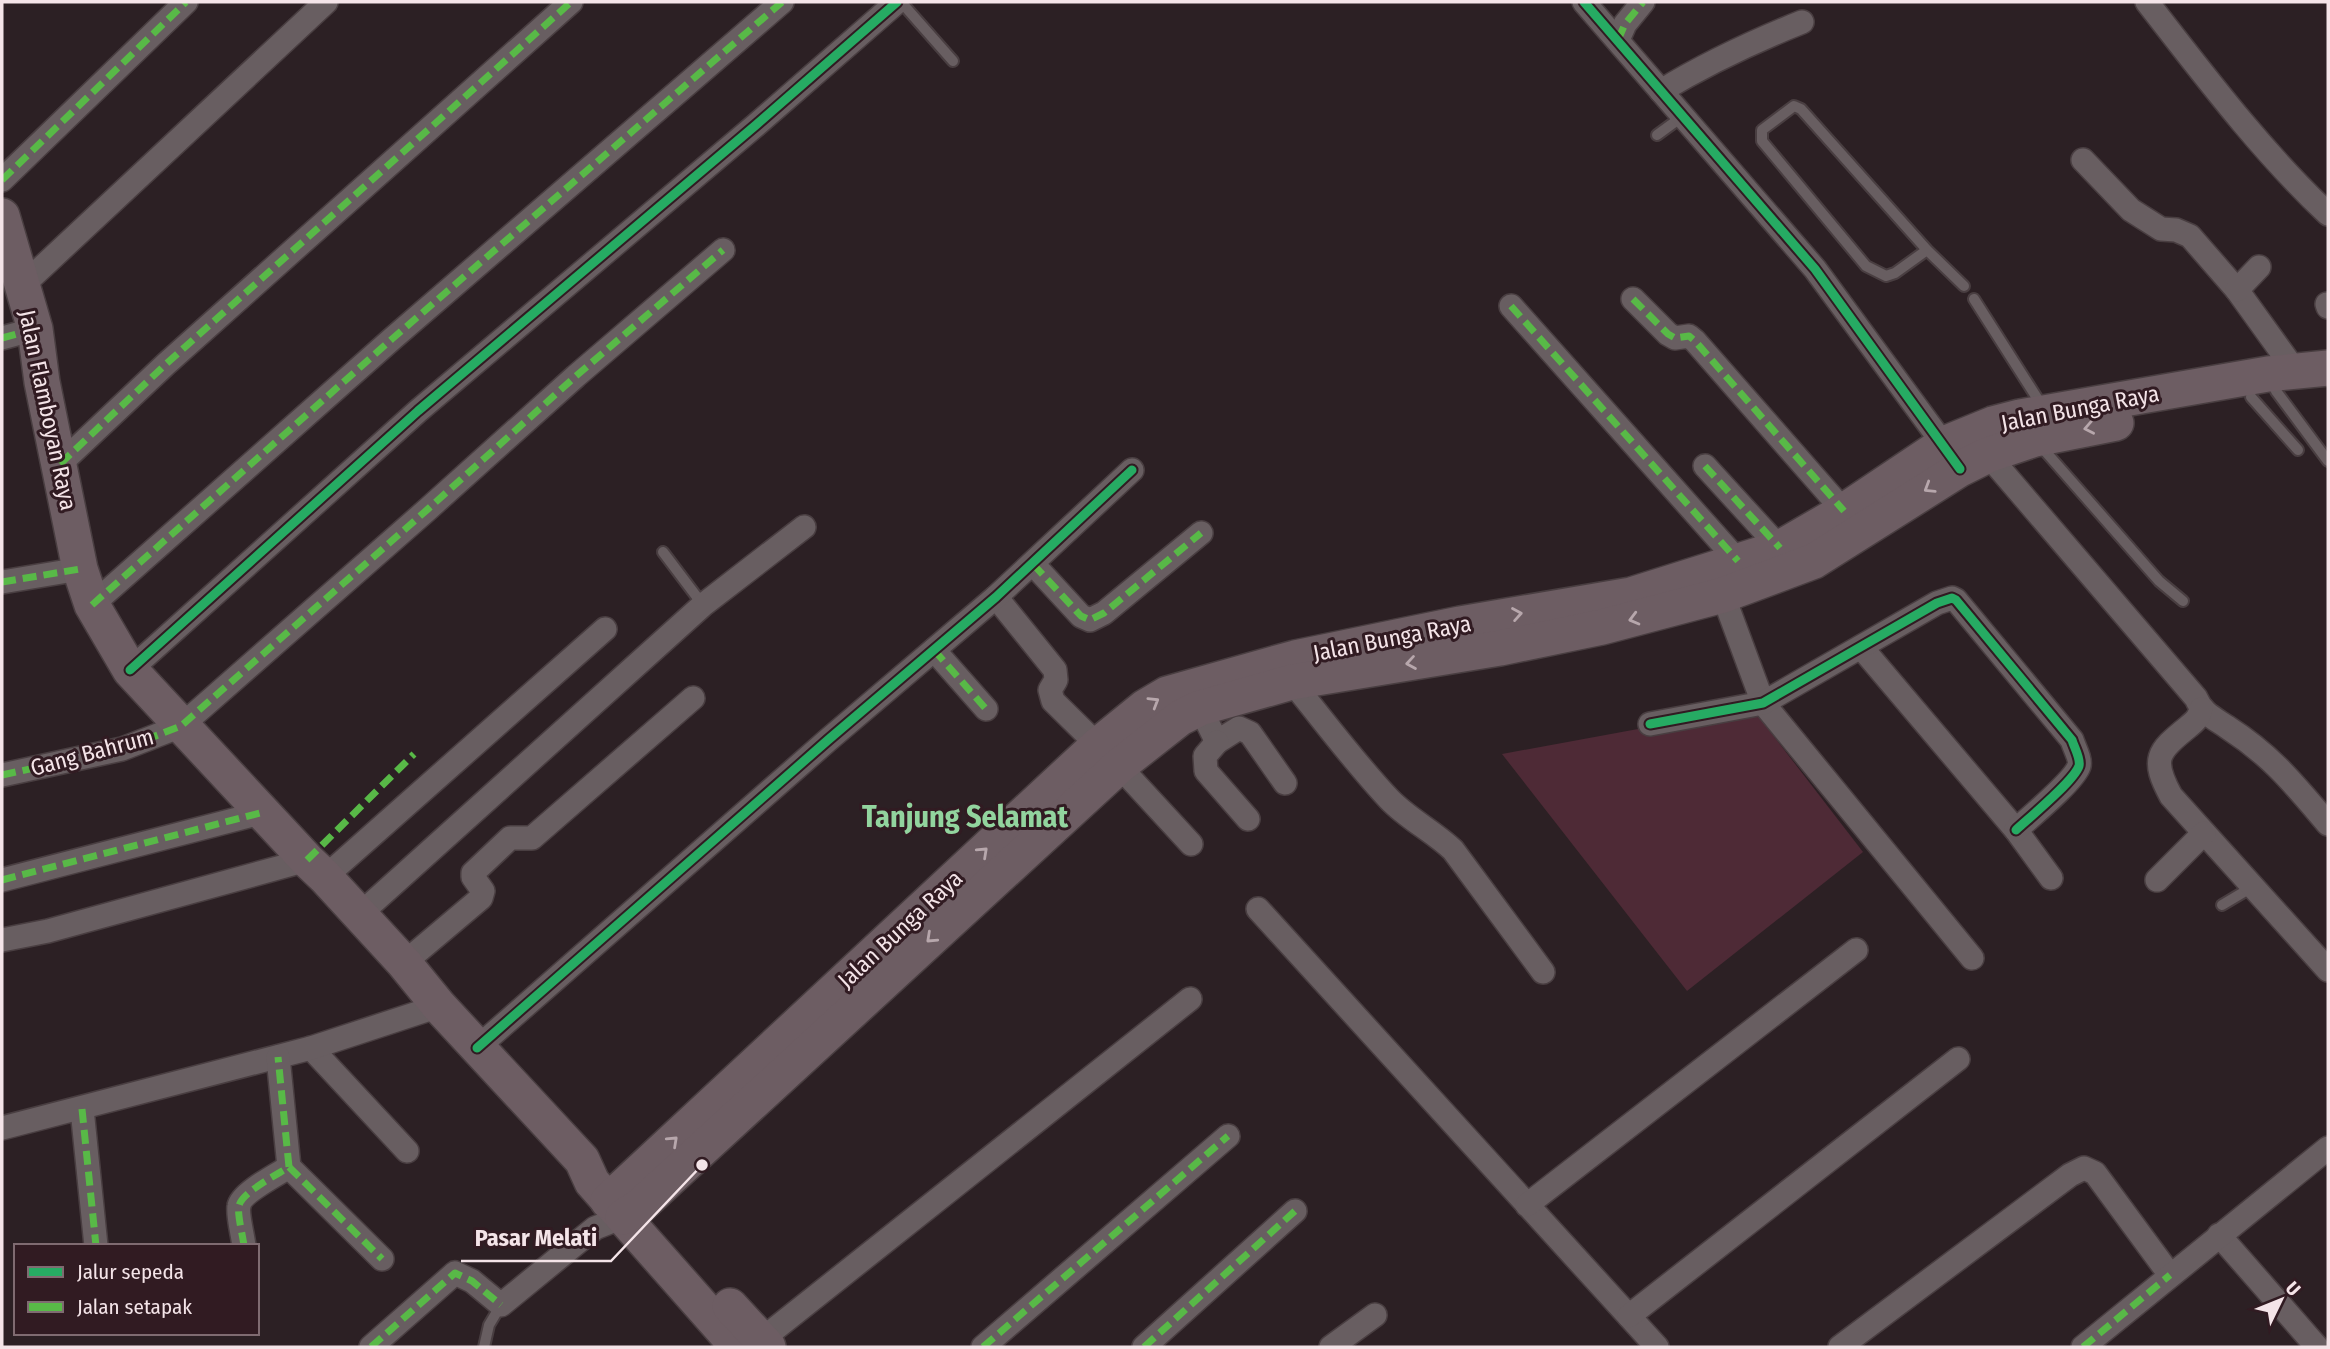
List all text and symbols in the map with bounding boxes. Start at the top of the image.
street label: Jalan Flamboyan Raya [13,307,83,513]
street label: Jalan Bunga Raya [1999,379,2161,437]
one-way arrow [2083,420,2095,435]
one-way arrow [1923,480,1936,493]
one-way arrow [1511,607,1523,622]
street label: Jalan Bunga Raya [1311,609,1473,667]
one-way arrow [1628,611,1640,625]
one-way arrow [1405,655,1417,670]
one-way arrow [1146,698,1159,711]
street label: Gang Bahrum [27,722,157,782]
district label: Tanjung Selamat [862,799,1068,835]
one-way arrow [975,848,988,861]
street label: Jalan Bunga Raya [832,864,968,994]
one-way arrow [926,930,939,943]
one-way arrow [665,1137,678,1149]
callout: Pasar Melati [461,1216,611,1261]
text: Pasar Melati [475,1224,597,1252]
legend [14,1244,259,1335]
text: Jalur sepeda [77,1259,184,1285]
north arrow [2246,1265,2316,1335]
text: U [2281,1277,2305,1301]
text: Jalan setapak [77,1294,192,1320]

